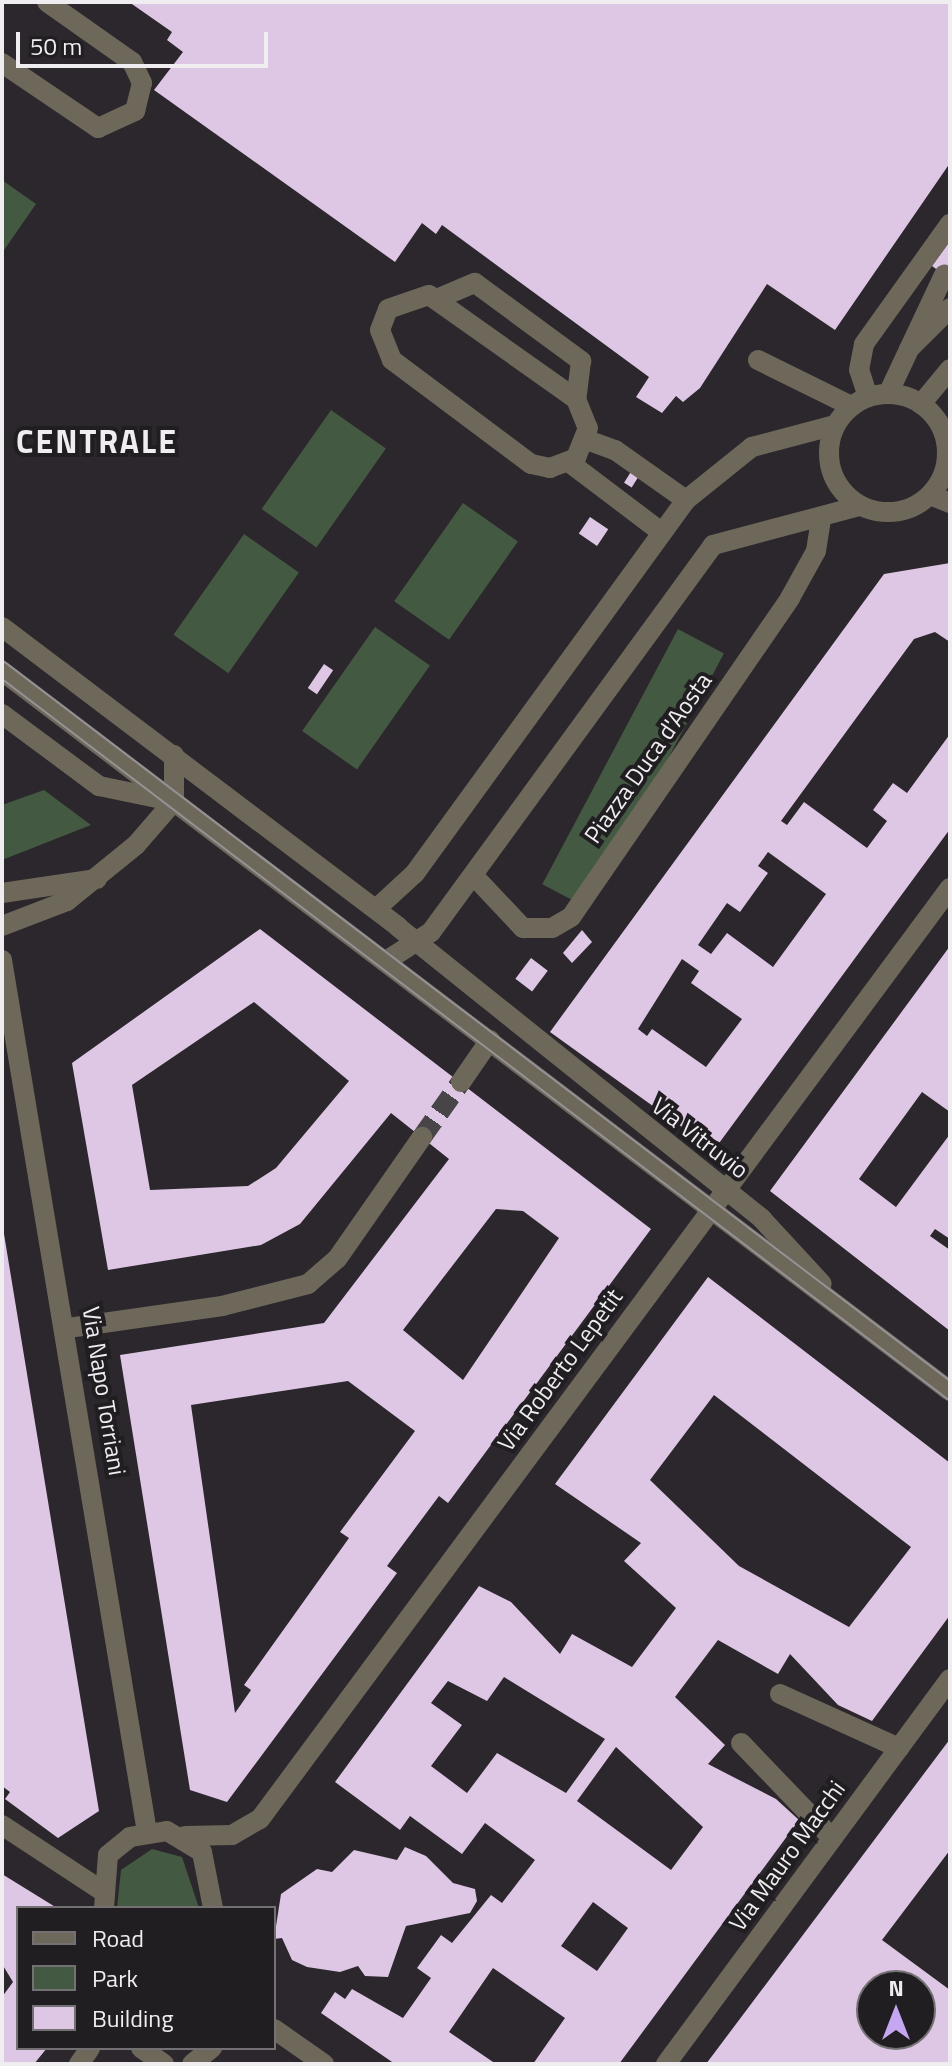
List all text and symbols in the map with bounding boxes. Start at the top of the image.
scale bar [20,16,272,66]
text: 50 m [30,28,82,64]
district label: CENTRALE [16,422,178,460]
street label: Piazza Duca d'Aosta [578,667,718,849]
street label: Via Vitruvio [646,1091,754,1185]
street label: Via Roberto Lepetit [491,1283,629,1457]
street label: Via Napo Torriani [76,1305,132,1477]
street label: Via Mauro Macchi [723,1775,851,1937]
legend [16,1906,276,2050]
text: Road [92,1920,144,1956]
text: Park [92,1960,138,1996]
north arrow [856,1970,936,2050]
text: N [888,1971,904,2005]
text: Building [92,2000,174,2036]

